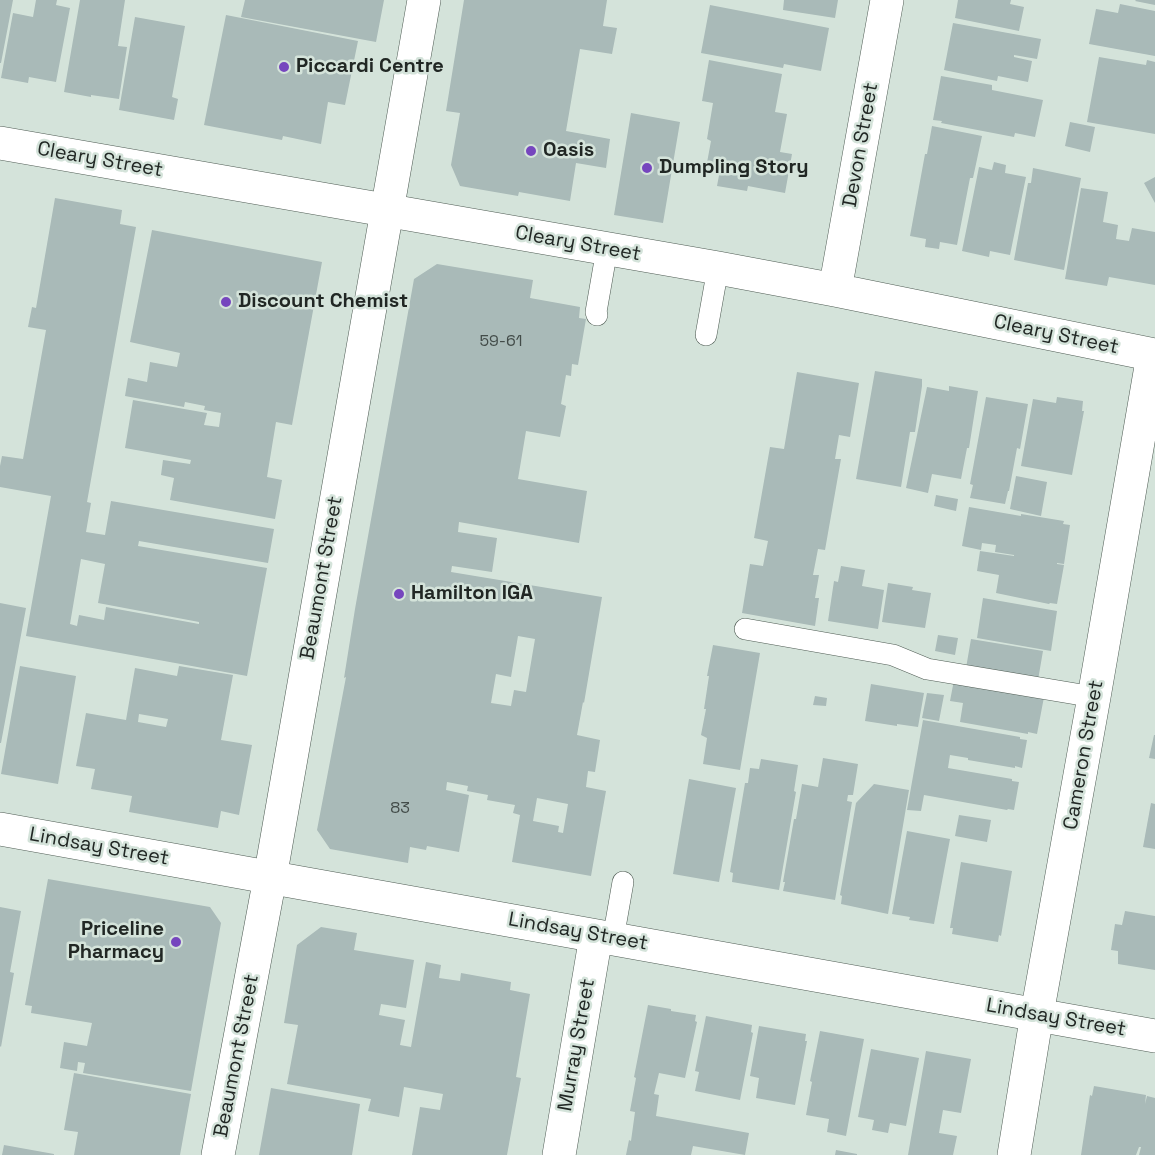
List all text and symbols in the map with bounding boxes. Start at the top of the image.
place label: Piccardi Centre [296,55,444,79]
marker: Piccardi Centre [277,60,291,74]
street label: Devon Street [838,81,884,209]
street label: Cleary Street [35,137,165,183]
place label: Oasis [543,139,594,163]
marker: Oasis [524,144,538,158]
place label: Dumpling Story [659,156,809,180]
marker: Dumpling Story [640,161,654,175]
street label: Cleary Street [513,221,643,267]
place label: Discount Chemist [238,290,408,314]
marker: Discount Chemist [219,295,233,309]
street label: Cleary Street [991,310,1121,360]
house number: 59-61 [479,332,523,352]
street label: Beaumont Street [296,494,348,662]
place label: Hamilton IGA [411,582,533,606]
marker: Hamilton IGA [392,587,406,601]
street label: Cameron Street [1059,678,1109,832]
house number: 83 [390,799,410,819]
street label: Lindsay Street [27,823,171,871]
street label: Lindsay Street [506,908,650,956]
place label: Priceline Pharmacy [68,918,164,965]
marker: Priceline Pharmacy [169,935,183,949]
street label: Beaumont Street [209,972,265,1140]
street label: Murray Street [554,977,600,1113]
street label: Lindsay Street [984,994,1128,1042]

